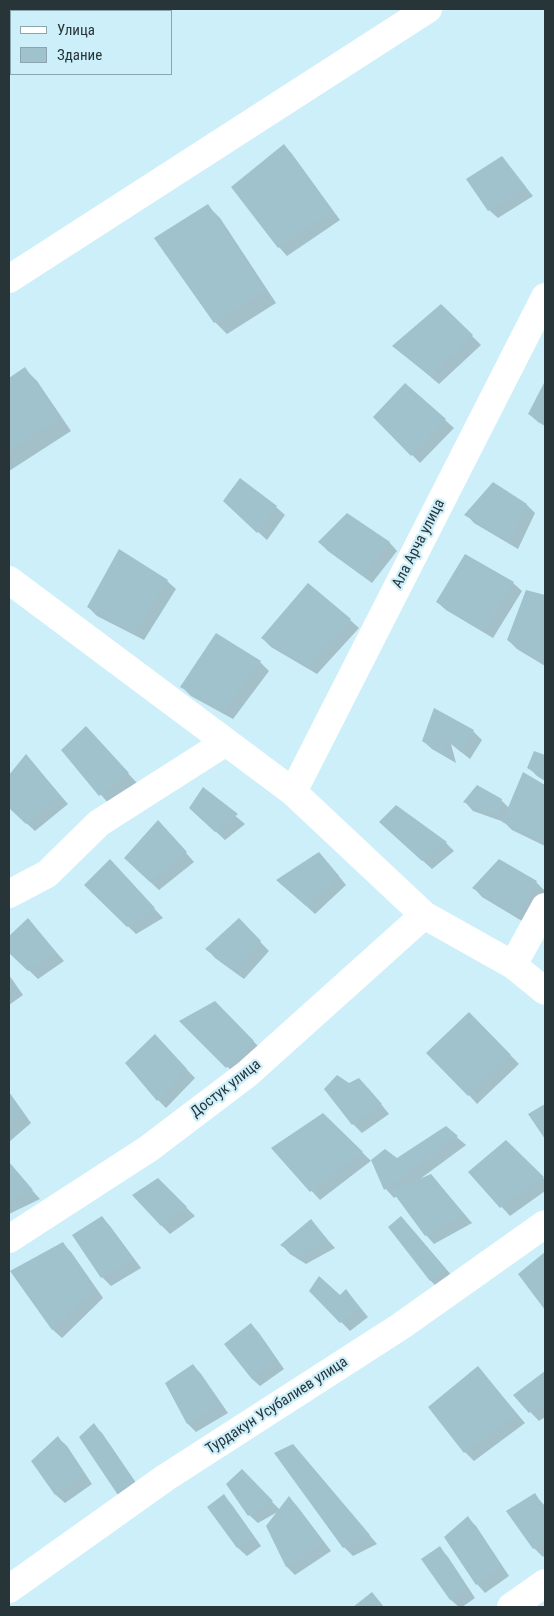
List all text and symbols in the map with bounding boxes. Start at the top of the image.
legend [10,10,172,75]
text: Улица [57,21,95,39]
text: Здание [57,46,102,64]
street label: Ала Арча улица [389,497,449,591]
street label: Достук улица [187,1056,265,1122]
street label: Турдакун Усубалиев улица [203,1353,351,1459]

